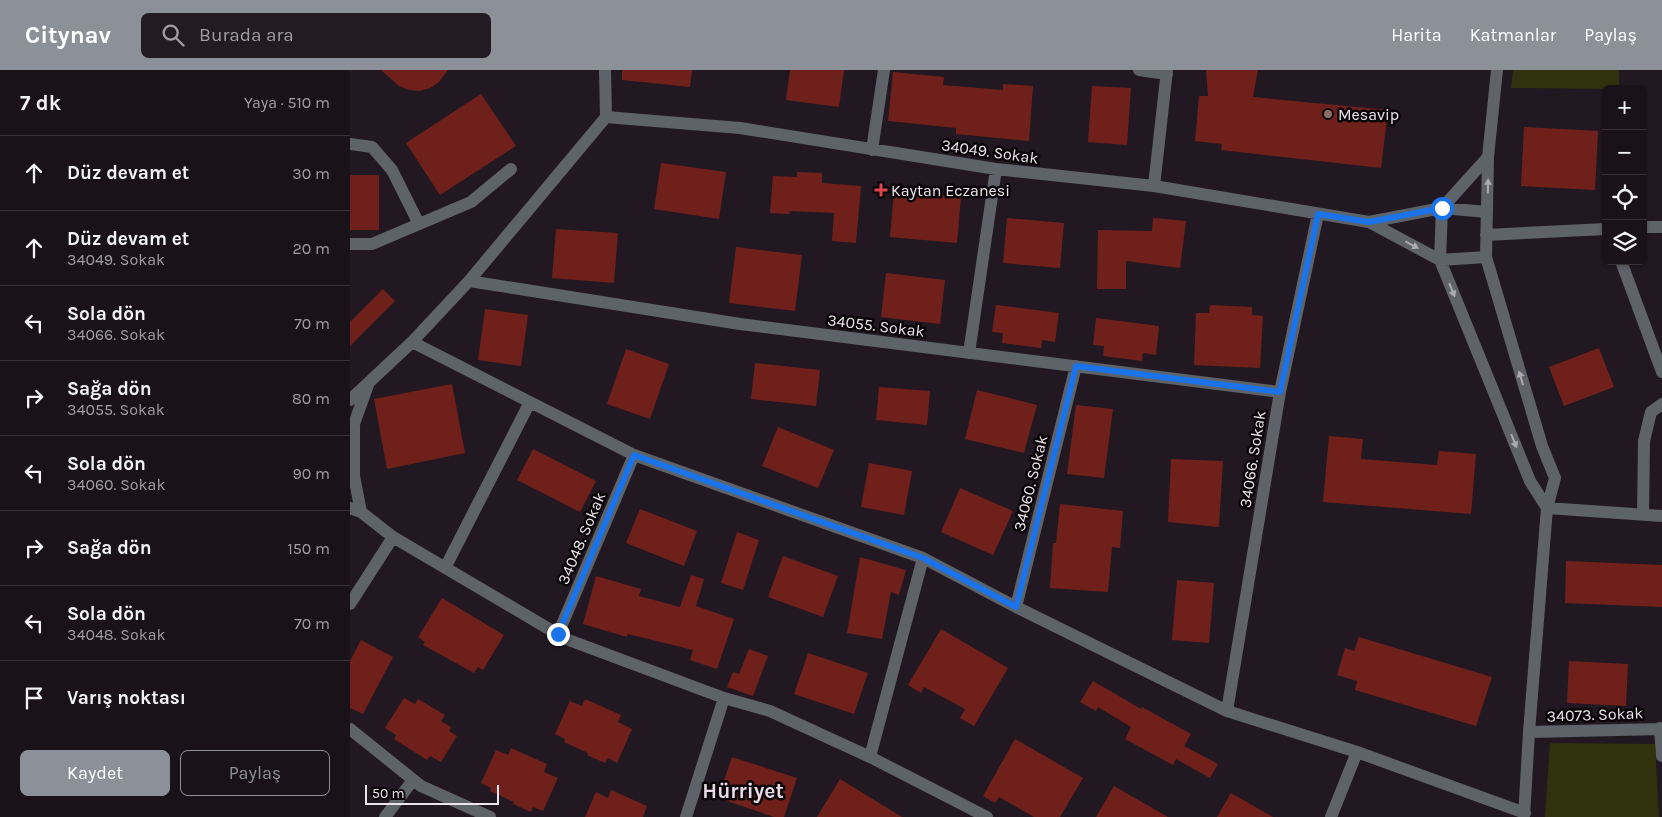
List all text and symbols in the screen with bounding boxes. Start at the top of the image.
search box [141,13,491,58]
text: Citynav [25,21,111,49]
icon: search [159,21,187,49]
text: Burada ara [199,24,294,46]
text: Harita [1391,24,1442,46]
text: Katmanlar [1470,24,1556,46]
text: Paylaş [1584,24,1637,46]
map controls [1602,85,1647,265]
button: + [1602,85,1647,130]
text: 7 dk [20,91,61,115]
text: Yaya · 510 m [244,93,330,112]
place label: Mesavip [1338,105,1399,124]
marker: Mesavip [1322,108,1334,120]
button: − [1602,130,1647,175]
street label: 34049. Sokak [940,135,1040,168]
icon: ahead [20,159,48,187]
text: Düz devam et [67,162,189,184]
text: 30 m [292,164,330,183]
button: locate [1602,175,1647,220]
one-way arrow [1484,178,1492,194]
place label: Kaytan Eczanesi [891,181,1010,200]
marker: Kaytan Eczanesi [875,184,887,196]
route start [1431,197,1454,220]
button: layers [1602,220,1647,265]
text: Düz devam et [67,228,189,250]
icon: ahead [20,234,48,262]
text: 20 m [292,239,330,258]
one-way arrow [1405,240,1419,249]
text: 34049. Sokak [67,250,165,269]
one-way arrow [1449,283,1457,297]
text: Sola dön [67,303,146,325]
icon: left [20,309,48,337]
street label: 34055. Sokak [826,310,926,341]
text: 70 m [294,314,330,333]
text: 34066. Sokak [67,325,165,344]
one-way arrow [1517,371,1525,386]
text: Sağa dön [67,378,151,400]
icon: right [20,384,48,412]
text: 80 m [292,389,330,408]
text: 34055. Sokak [67,400,165,419]
street label: 34066. Sokak [1235,409,1270,509]
street label: 34060. Sokak [1009,433,1052,533]
one-way arrow [1510,434,1518,448]
text: Sola dön [67,453,146,475]
icon: left [20,459,48,487]
text: 90 m [292,464,330,483]
text: 34060. Sokak [67,475,165,494]
street label: 34048. Sokak [553,489,609,587]
icon: right [20,534,48,562]
text: Sağa dön [67,537,151,559]
text: 150 m [287,539,330,558]
text: Sola dön [67,603,146,625]
icon: left [20,609,48,637]
text: 70 m [294,614,330,633]
route end [547,623,570,646]
text: 34048. Sokak [67,625,166,644]
icon: arrive [20,684,48,712]
text: Varış noktası [67,687,186,709]
street label: 34073. Sokak [1546,703,1644,726]
button: Kaydet [20,750,170,796]
button: Paylaş [180,750,330,796]
district label: Hürriyet [702,779,784,803]
scale bar [365,782,499,805]
text: 50 m [372,785,405,802]

